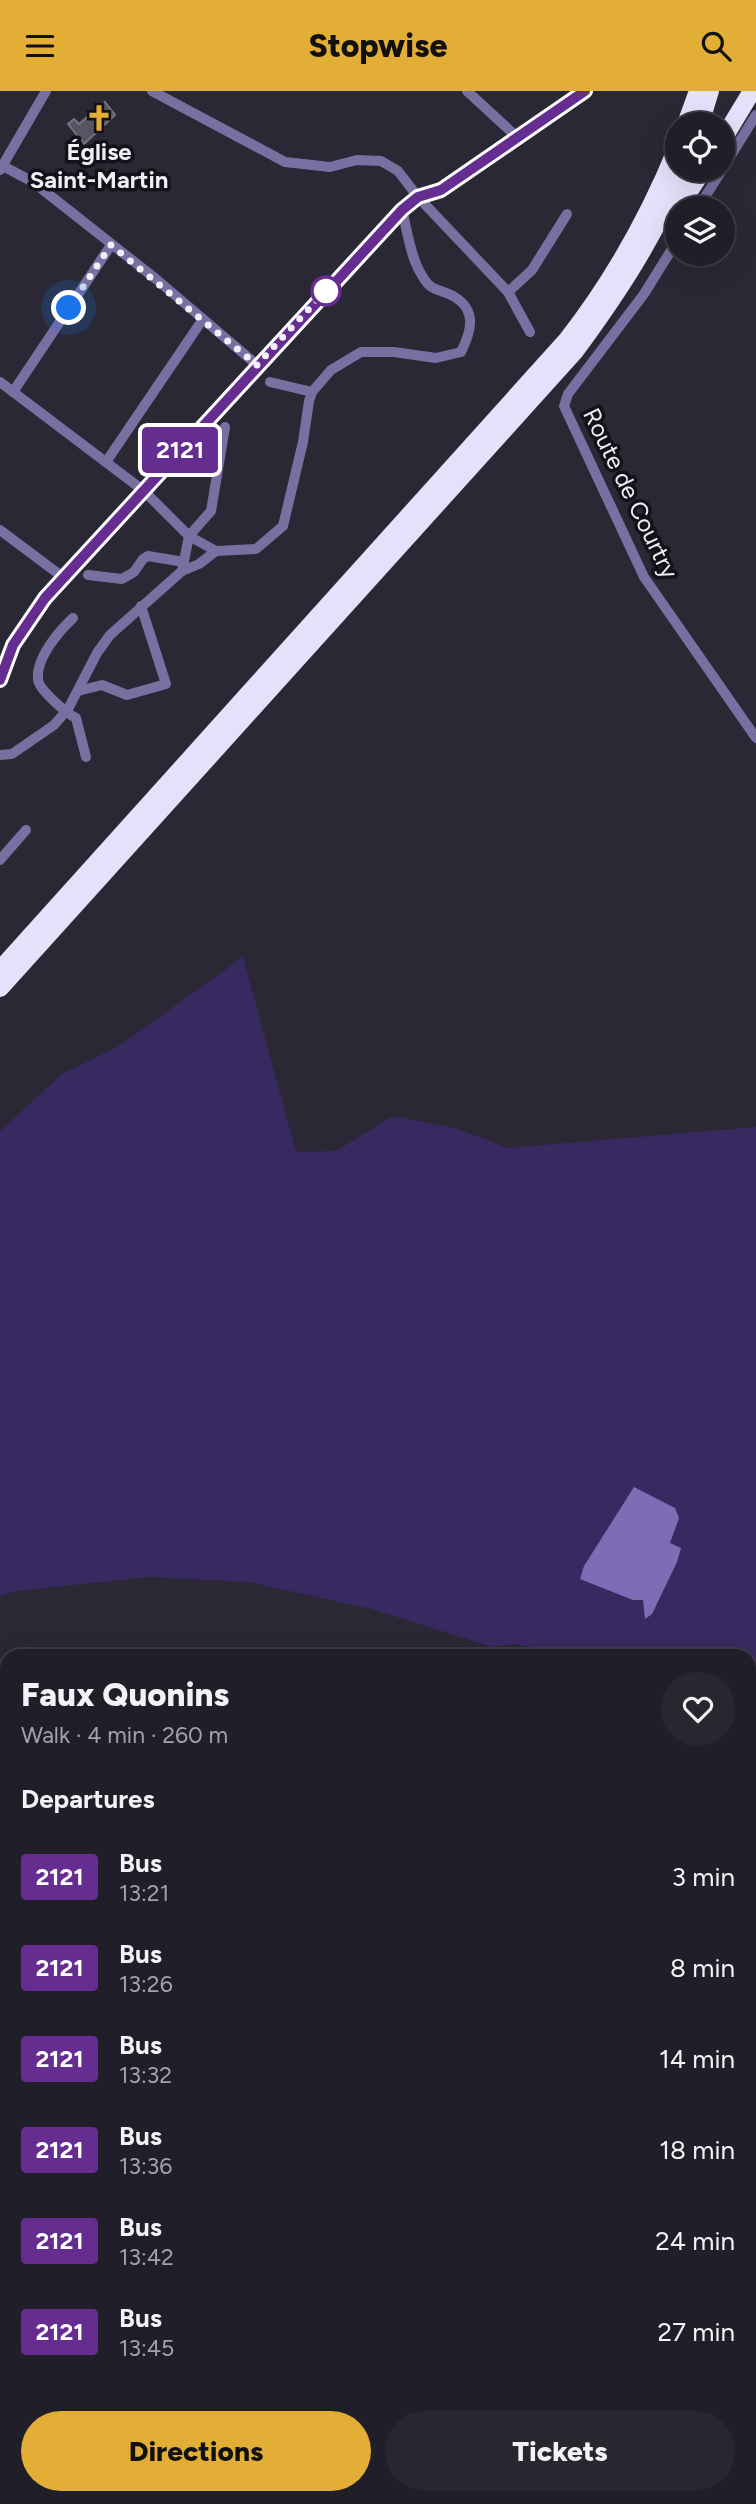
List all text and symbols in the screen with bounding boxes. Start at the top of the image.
icon: menu [21,27,59,65]
text: Stopwise [309,27,447,65]
icon: search [697,27,735,65]
church icon: Église Saint-Martin [84,103,114,133]
map controls [665,112,735,266]
button: locate [665,112,735,182]
place label: Église Saint-Martin [30,137,168,194]
button: layers [665,196,735,266]
unlabelled marker [311,276,341,306]
your location [51,290,86,325]
street label: Route de Courtry [577,403,685,583]
line badge: 2121 [131,427,229,473]
text: 2121 [156,435,204,464]
button: heart [661,1672,735,1746]
text: Faux Quonins [21,1675,229,1714]
text: Walk · 4 min · 260 m [21,1721,228,1749]
text: Departures [21,1783,155,1815]
text: Bus [119,1847,162,1879]
text: 3 min [672,1861,735,1893]
text: 2121 [35,1862,84,1891]
text: 13:21 [119,1879,169,1907]
text: Bus [119,1938,162,1970]
text: 8 min [670,1952,735,1984]
text: 2121 [35,1953,84,1982]
text: 13:26 [119,1970,173,1998]
text: Bus [119,2029,162,2061]
text: 14 min [659,2043,735,2075]
text: 2121 [35,2044,84,2073]
text: 13:32 [119,2061,172,2089]
text: Bus [119,2120,162,2152]
text: 18 min [659,2134,735,2166]
text: 2121 [35,2135,84,2164]
text: 13:36 [119,2152,172,2180]
text: Bus [119,2211,162,2243]
text: 24 min [655,2225,735,2257]
text: 2121 [35,2226,84,2255]
text: 13:42 [119,2243,174,2271]
text: Bus [119,2302,162,2334]
text: 27 min [657,2316,735,2348]
text: 2121 [35,2317,84,2346]
text: 13:45 [119,2334,174,2362]
button: Directions [21,2411,371,2491]
button: Tickets [385,2411,735,2491]

